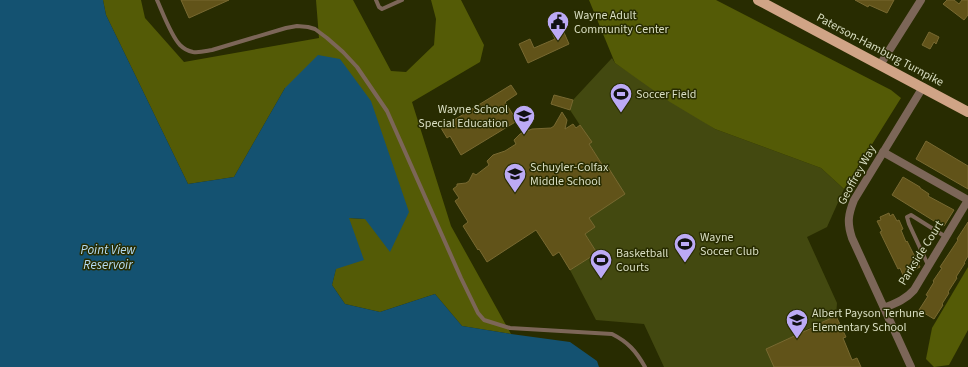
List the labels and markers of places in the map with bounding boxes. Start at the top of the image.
place label: Wayne Adult Community Center [574,7,670,38]
public building icon: Wayne Adult Community Center [545,9,571,42]
sports icon: Soccer Field [608,81,634,114]
place label: Soccer Field [636,86,696,103]
place label: Wayne School Special Education [418,101,508,132]
school or university icon: Wayne School Special Education [511,103,537,136]
place label: Schuyler-Colfax Middle School [530,159,609,190]
school or university icon: Schuyler-Colfax Middle School [502,161,528,194]
place label: Wayne Soccer Club [700,229,759,260]
sports icon: Wayne Soccer Club [672,231,698,264]
place label: Basketball Courts [616,245,668,276]
sports icon: Basketball Courts [588,247,614,280]
place label: Albert Payson Terhune Elementary School [812,305,925,336]
school or university icon: Albert Payson Terhune Elementary School [784,307,810,340]

